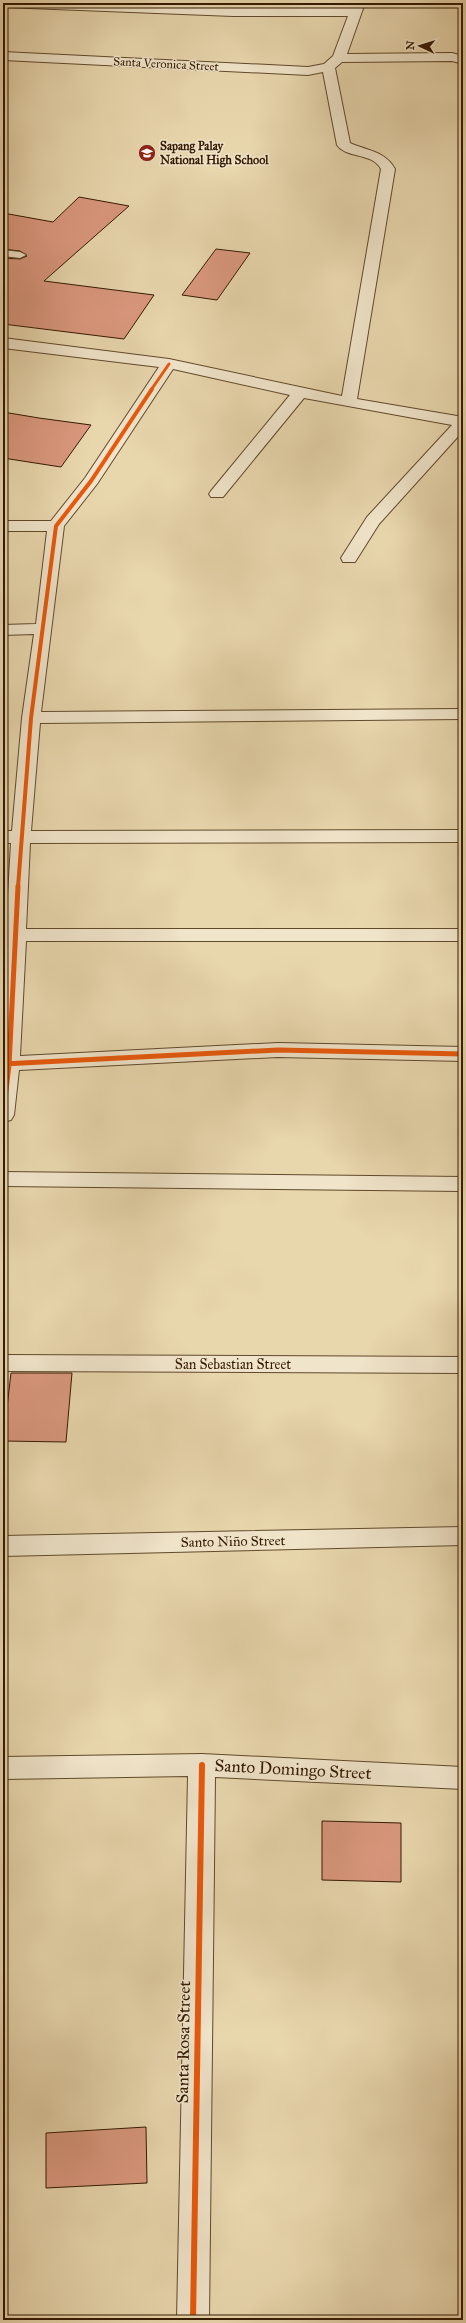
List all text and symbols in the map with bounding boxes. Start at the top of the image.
north arrow [400,26,440,66]
text: N [404,40,417,50]
street label: Santa Veronica Street [113,54,220,74]
place label: Sapang Palay National High School [160,139,269,168]
school or university icon: Sapang Palay National High School [137,143,157,163]
street label: San Sebastian Street [175,1356,291,1373]
street label: Santo Niño Street [180,1532,286,1551]
street label: Santo Domingo Street [214,1755,372,1784]
street label: Santa Rosa Street [172,1980,195,2104]

